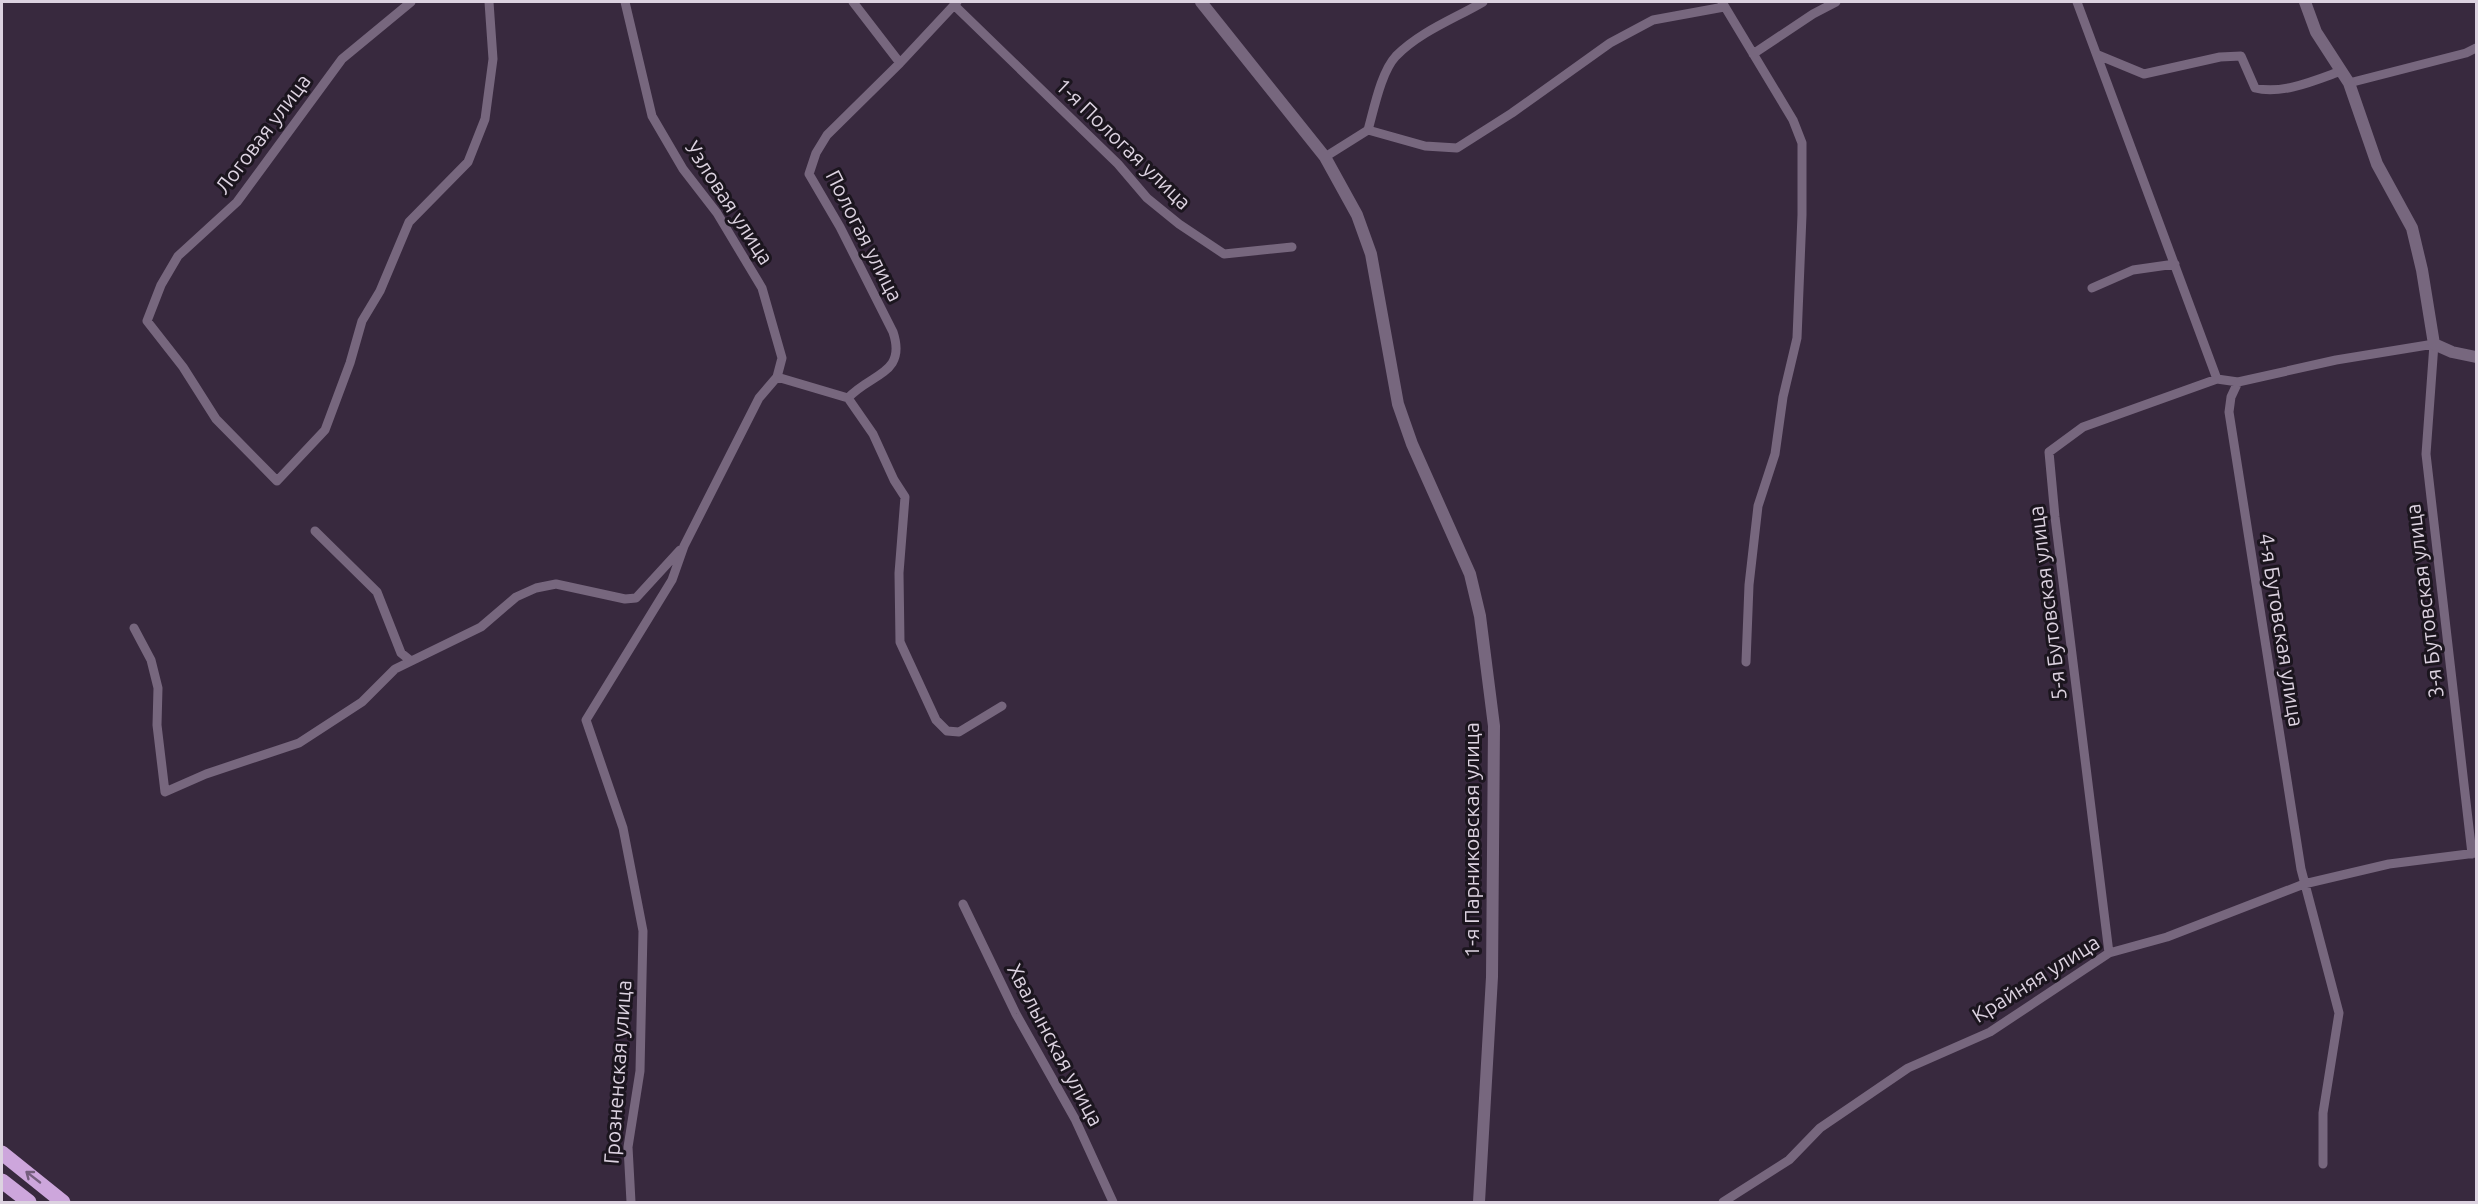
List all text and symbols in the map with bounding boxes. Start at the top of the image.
street label: Логовая улица [209,69,315,198]
street label: 1-я Пологая улица [1051,73,1196,214]
street label: Узловая улица [681,136,779,269]
street label: Пологая улица [821,166,908,305]
street label: 3-я Бутовская улица [2400,503,2448,700]
street label: 5-я Бутовская улица [2023,505,2071,702]
street label: 4-я Бутовская улица [2255,531,2309,728]
street label: 1-я Парниковская улица [1459,722,1483,958]
street label: Крайняя улица [1967,929,2104,1027]
street label: Хвалынская улица [1003,959,1109,1130]
street label: Грозненская улица [599,979,635,1165]
one-way arrow [25,1171,41,1184]

